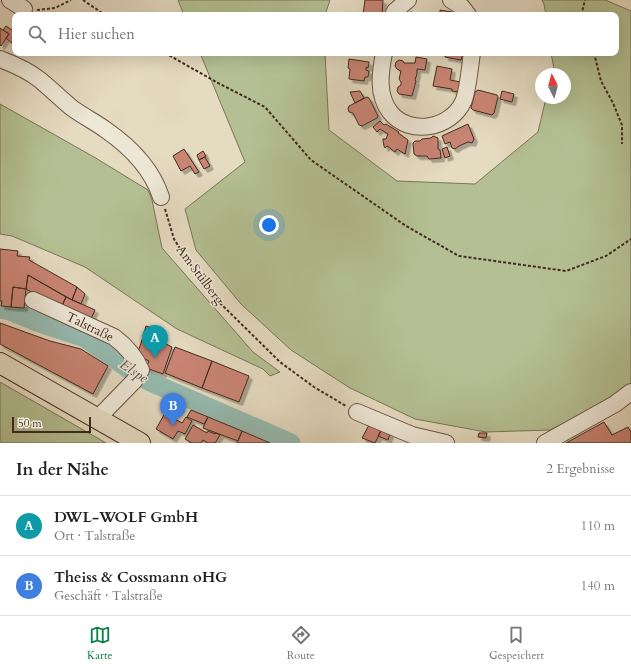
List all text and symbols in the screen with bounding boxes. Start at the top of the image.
search box [12,12,619,56]
icon: search [26,23,48,45]
text: Hier suchen [58,24,135,44]
north arrow [535,68,571,104]
your location [259,215,279,235]
street label: Am Stülberg [172,242,229,309]
street label: Talstraße [63,308,117,346]
pin: A [142,325,168,358]
water label: Elspe [116,355,152,388]
pin: B [160,393,186,426]
scale bar [12,415,91,434]
text: 50 m [18,416,42,431]
text: In der Nähe [16,458,109,481]
text: 2 Ergebnisse [546,460,615,478]
text: DWL-WOLF GmbH [54,507,198,527]
text: A [24,517,34,535]
text: 110 m [581,517,615,535]
text: Ort · Talstraße [54,527,135,545]
text: Theiss & Cossmann oHG [54,567,227,587]
text: B [24,577,34,595]
text: 140 m [581,577,615,595]
text: Geschäft · Talstraße [54,587,163,605]
tab: Karte [87,624,113,663]
tab: Route [287,624,315,663]
tab: Gespeichert [489,624,544,663]

